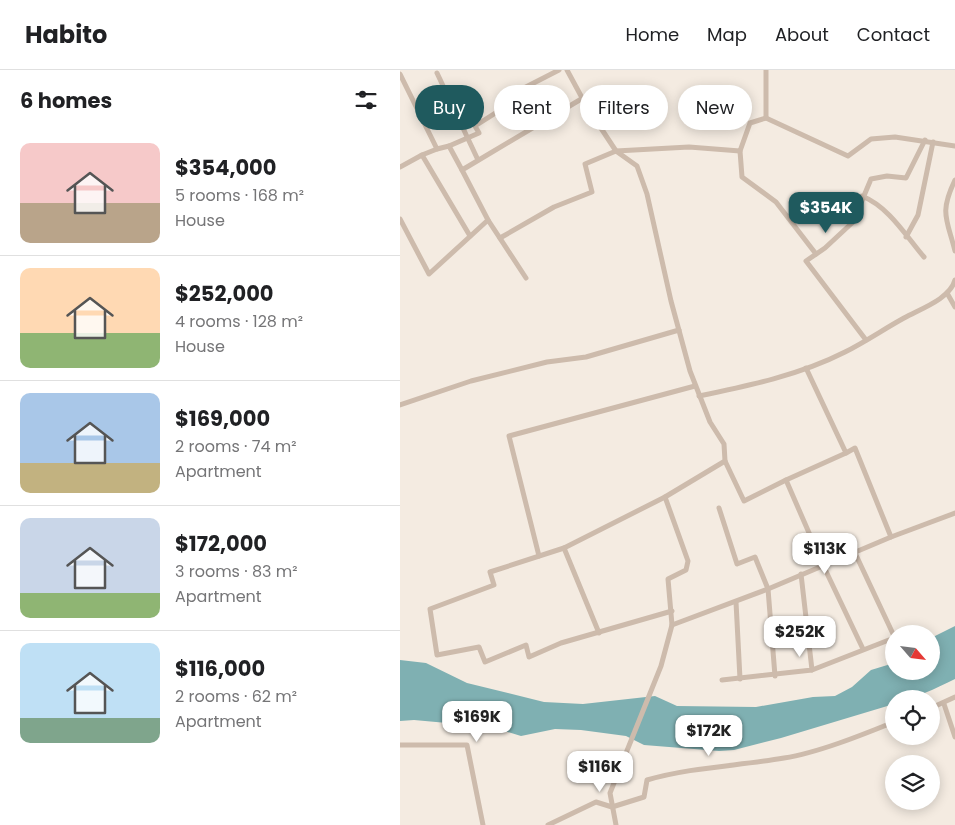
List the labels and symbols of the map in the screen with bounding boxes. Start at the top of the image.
pin: $354K [791,191,861,234]
pin: $113K [790,532,860,575]
pin: $252K [765,616,835,658]
north arrow [885,625,940,680]
pin: $169K [442,700,512,743]
pin: $172K [674,714,744,757]
pin: $116K [565,750,635,793]

